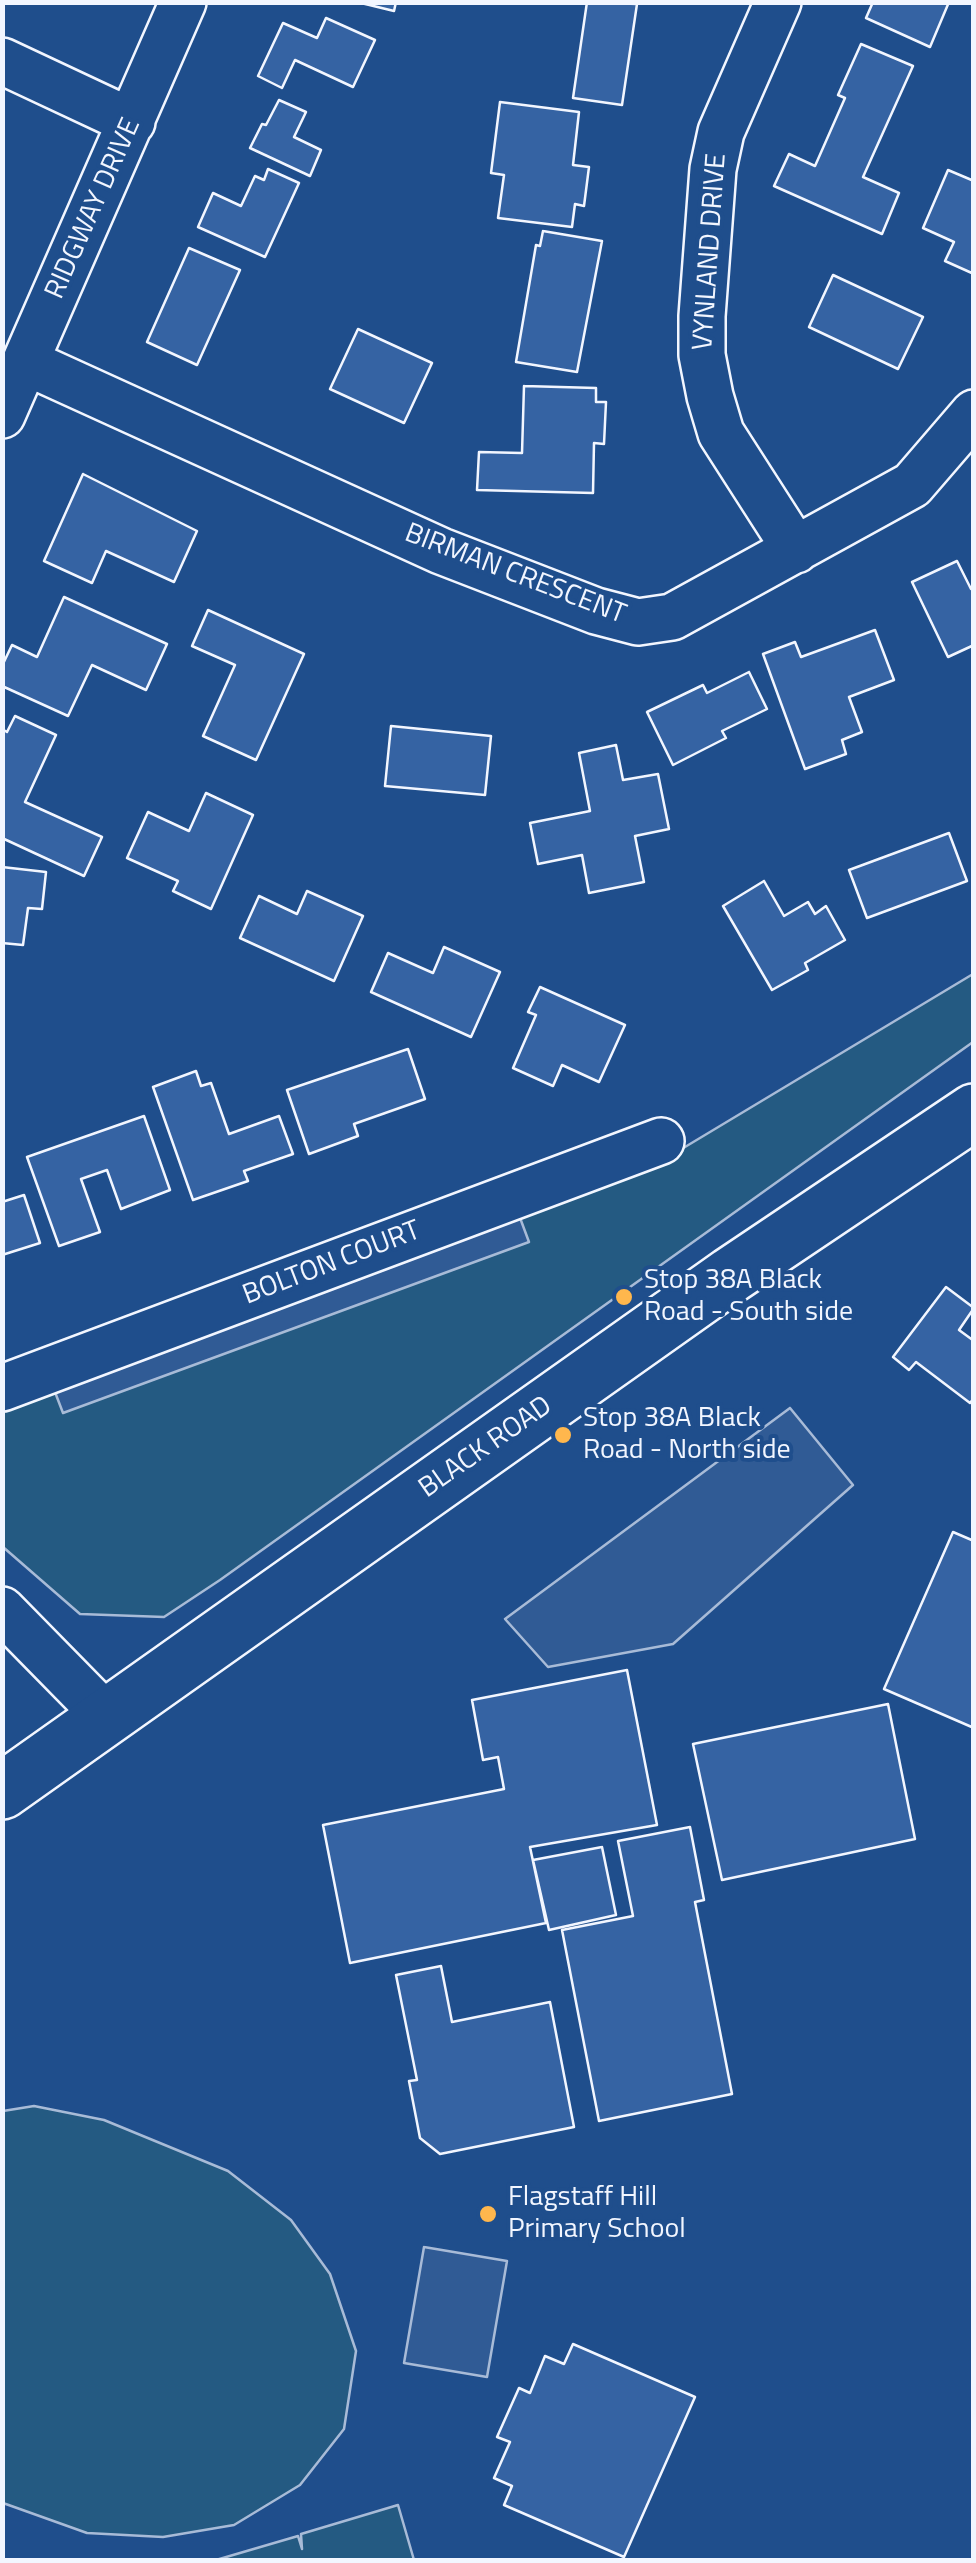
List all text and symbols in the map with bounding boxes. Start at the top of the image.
street label: RIDGWAY DRIVE [39,113,149,305]
street label: VYNLAND DRIVE [687,152,735,352]
street label: BIRMAN CRESCENT [400,517,630,633]
street label: BOLTON COURT [239,1215,425,1313]
place label: Stop 38A Black Road - South side [644,1264,853,1330]
marker: Stop 38A Black Road - South side [613,1286,635,1308]
street label: BLACK ROAD [413,1390,559,1506]
place label: Stop 38A Black Road - North side [583,1402,791,1468]
marker: Stop 38A Black Road - North side [552,1424,574,1446]
place label: Flagstaff Hill Primary School [508,2181,686,2247]
marker: Flagstaff Hill Primary School [477,2203,499,2225]

